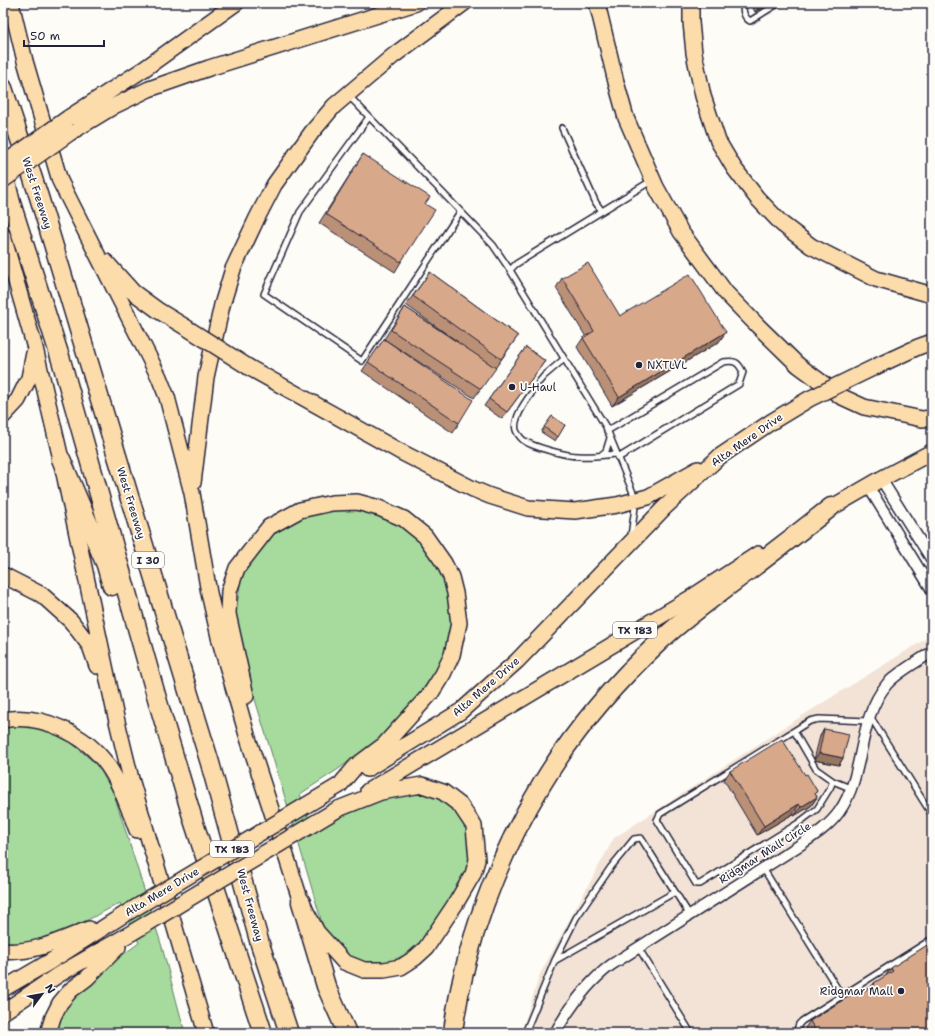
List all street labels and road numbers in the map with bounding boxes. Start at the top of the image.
street label: West Freeway [18,155,56,231]
street label: Alta Mere Drive [708,410,786,470]
street label: West Freeway [113,465,149,541]
road number: I 30 [132,552,164,568]
road number: TX 183 [613,622,657,638]
street label: Alta Mere Drive [449,654,523,720]
street label: Ridgmar Mall Circle [716,819,814,887]
road number: TX 183 [210,841,254,857]
street label: Alta Mere Drive [122,864,202,920]
street label: West Freeway [233,867,267,943]

